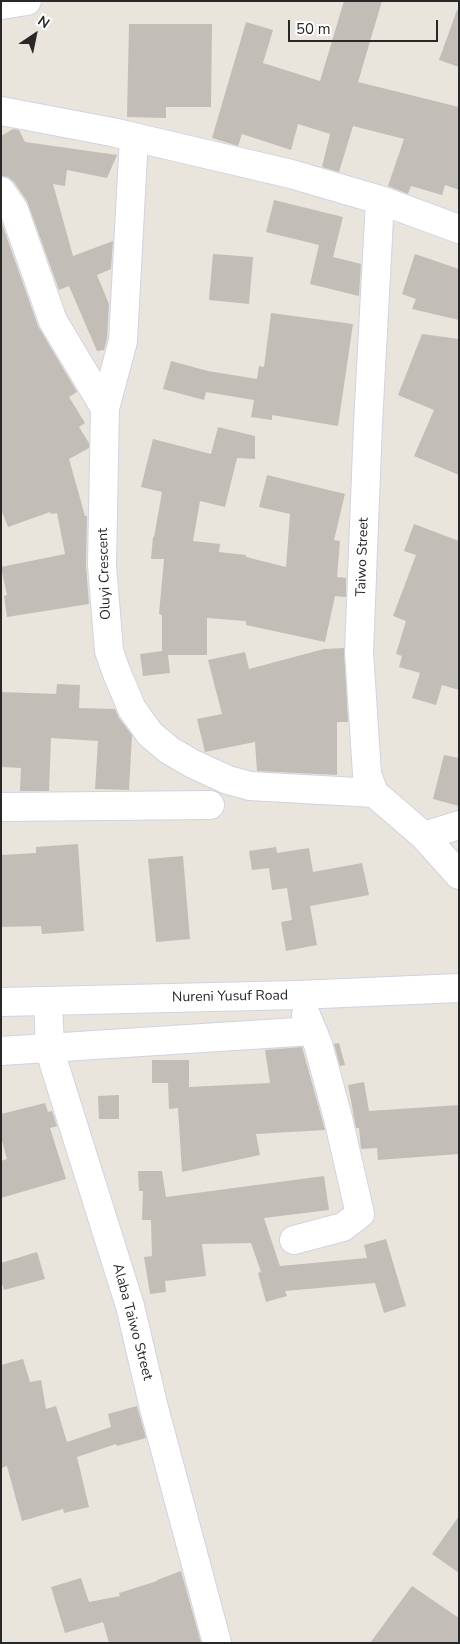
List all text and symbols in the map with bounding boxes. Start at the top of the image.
north arrow [10,10,60,60]
scale bar [290,10,440,42]
text: N [34,11,53,33]
text: 50 m [296,19,331,39]
street label: Taiwo Street [353,517,373,597]
street label: Oluyi Crescent [95,528,115,620]
street label: Nureni Yusuf Road [172,988,288,1006]
street label: Alaba Taiwo Street [108,1262,156,1382]

